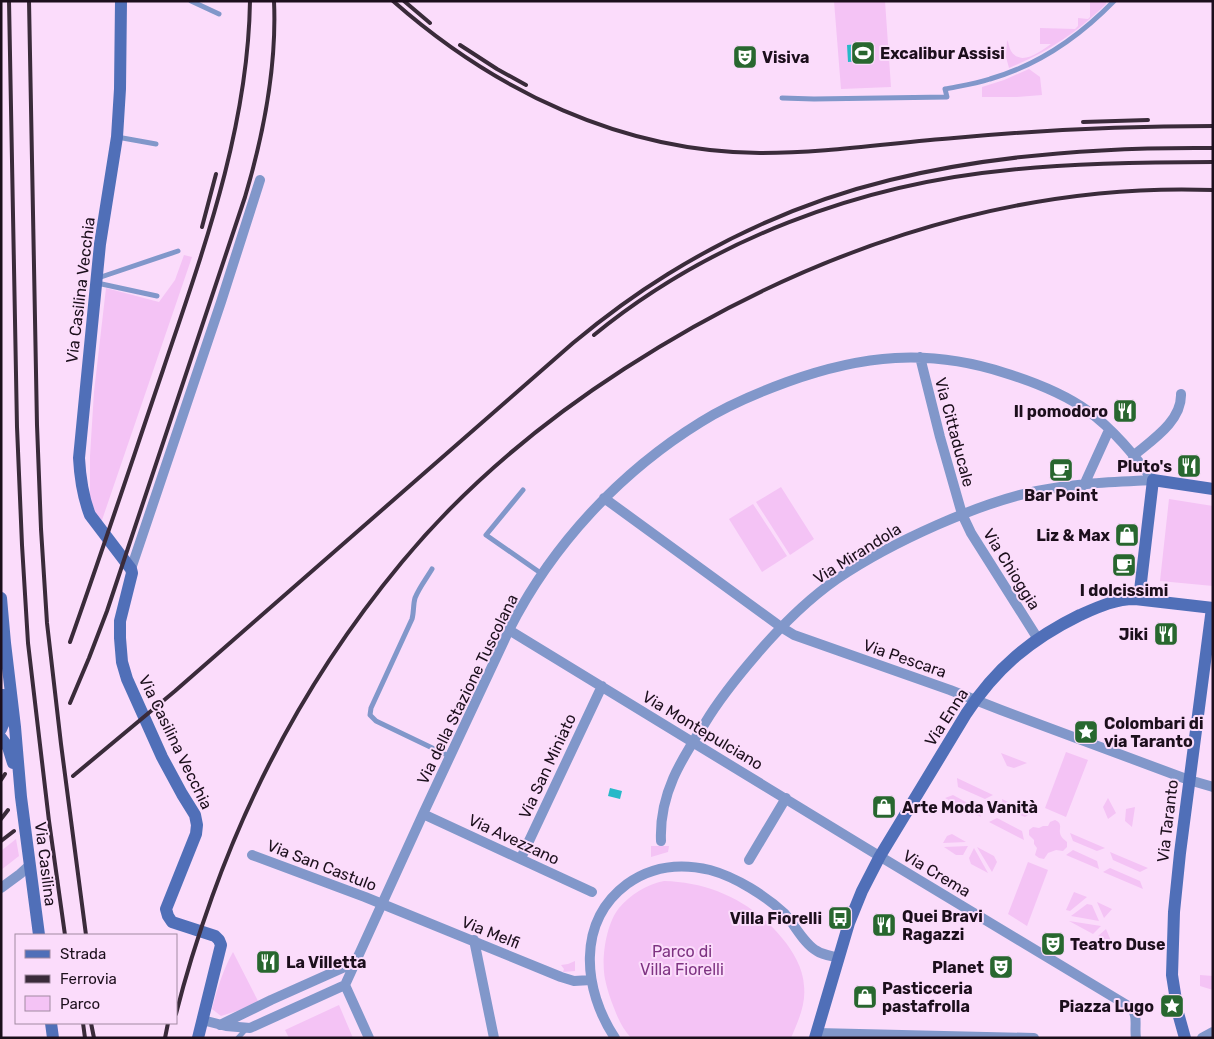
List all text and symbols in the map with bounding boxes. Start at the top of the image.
sports icon: Excalibur Assisi [850,40,876,66]
theatre icon: Visiva [732,44,758,70]
place label: Excalibur Assisi [880,44,1005,63]
place label: Visiva [762,48,810,67]
street label: Via Casilina Vecchia [62,216,99,364]
street label: Via Cittaducale [931,375,978,489]
restaurant icon: Il pomodoro [1112,398,1138,424]
place label: Il pomodoro [1014,402,1108,421]
restaurant icon: Pluto's [1176,453,1202,479]
cafe icon: Bar Point [1048,457,1074,483]
place label: Pluto's [1117,457,1172,476]
place label: Bar Point [1024,486,1098,505]
street label: Via Mirandola [810,519,905,588]
shop icon: Liz & Max [1114,522,1140,548]
street label: Via Chioggia [979,525,1044,613]
place label: Liz & Max [1036,526,1111,545]
cafe icon: I dolcissimi [1111,552,1137,578]
place label: I dolcissimi [1080,581,1168,600]
street label: Via della Stazione Tuscolana [413,591,522,788]
restaurant icon: Jiki [1153,621,1179,647]
place label: Jiki [1119,625,1148,644]
street label: Via Pescara [861,635,949,682]
street label: Via Casilina Vecchia [135,672,216,812]
street label: Via Enna [921,685,972,750]
street label: Via Montepulciano [639,687,766,774]
street label: Via San Miniato [515,711,580,822]
place label: Colombari di via Taranto [1104,714,1203,751]
place icon: Colombari di via Taranto [1073,719,1099,745]
street label: Via Taranto [1153,779,1182,863]
shop icon: Arte Moda Vanità [871,794,897,820]
place label: Arte Moda Vanità [902,798,1038,817]
street label: Via Avezzano [465,810,562,869]
street label: Via Casilina [31,821,60,907]
street label: Via San Castulo [264,836,379,895]
street label: Via Crema [899,846,974,901]
bus stop icon: Villa Fiorelli [827,905,853,931]
place label: Quei Bravi Ragazzi [902,907,983,944]
place label: Villa Fiorelli [730,909,822,928]
street label: Via Melfi [459,912,523,953]
restaurant icon: Quei Bravi Ragazzi [871,912,897,938]
theatre icon: Teatro Duse [1040,931,1066,957]
legend [15,934,178,1024]
place label: Teatro Duse [1070,935,1165,954]
park label: Parco di Villa Fiorelli [640,942,724,979]
text: Strada [60,945,106,963]
restaurant icon: La Villetta [255,949,281,975]
place label: La Villetta [286,953,367,972]
theatre icon: Planet [988,954,1014,980]
place label: Planet [932,958,985,977]
text: Ferrovia [60,970,117,988]
place label: Pasticceria pastafrolla [882,979,973,1016]
shop icon: Pasticceria pastafrolla [852,984,878,1010]
place icon: Piazza Lugo [1159,993,1185,1019]
text: Parco [60,995,100,1013]
place label: Piazza Lugo [1059,997,1154,1016]

